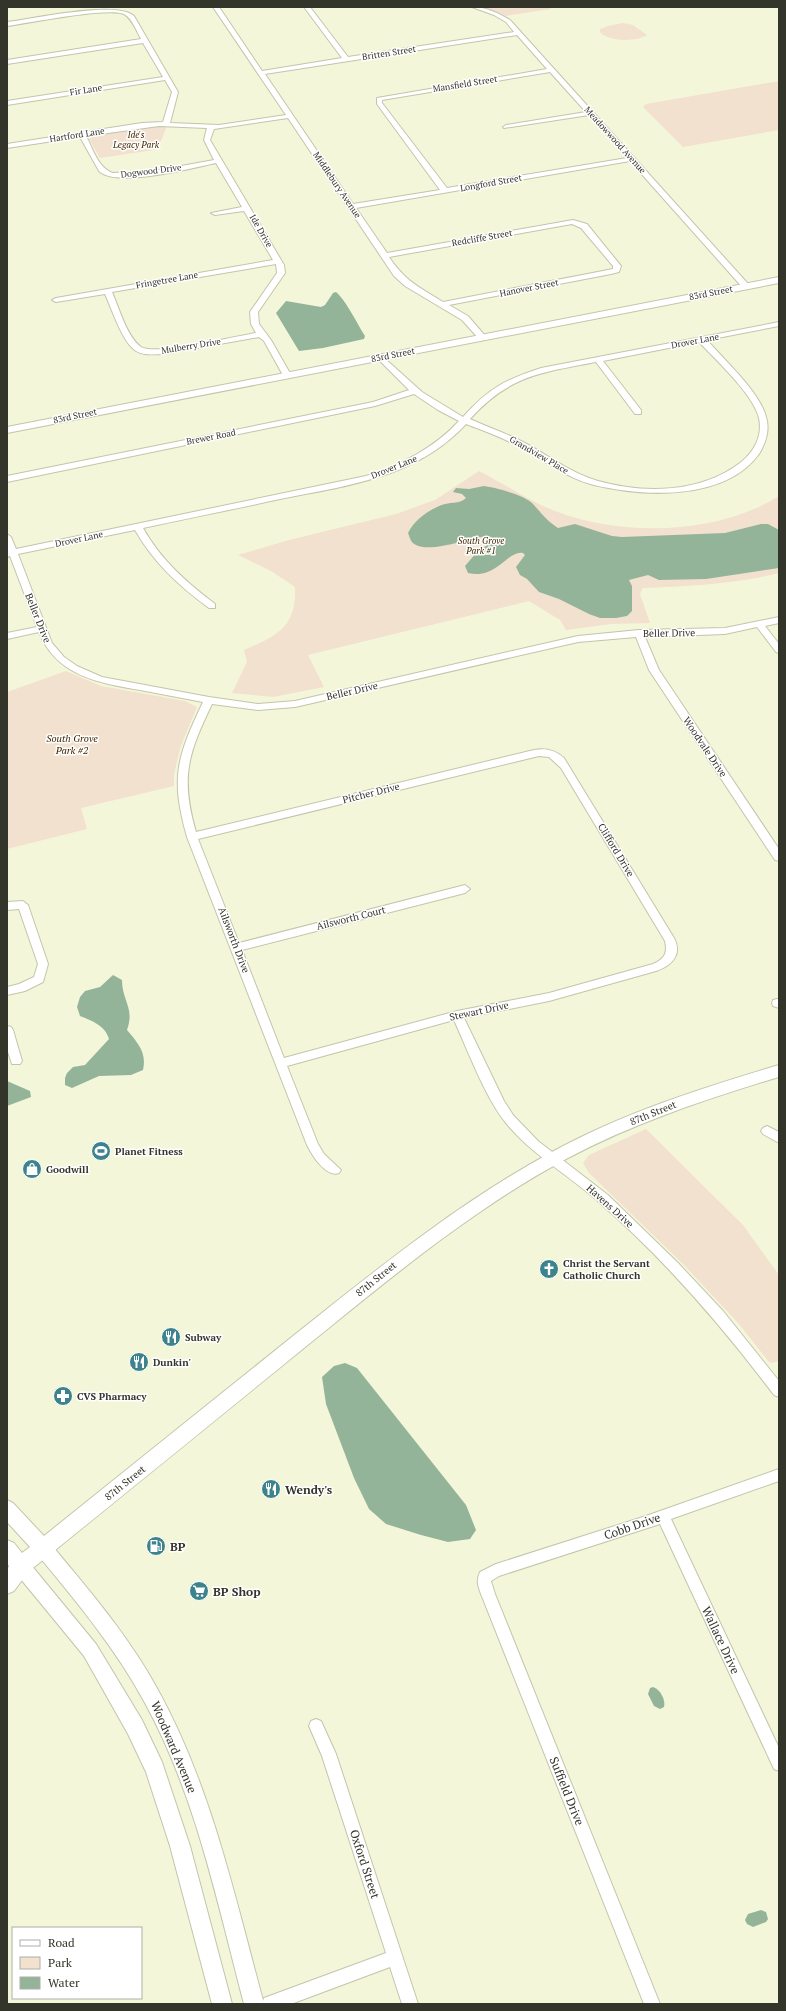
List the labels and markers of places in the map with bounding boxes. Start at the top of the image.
sports icon: Planet Fitness [90,1140,112,1162]
place label: Planet Fitness [115,1145,183,1158]
shop icon: Goodwill [21,1158,43,1180]
place label: Goodwill [46,1163,89,1176]
place label: Christ the Servant Catholic Church [563,1257,650,1282]
church icon: Christ the Servant Catholic Church [538,1258,560,1280]
restaurant icon: Subway [160,1326,182,1348]
place label: Subway [185,1331,222,1344]
restaurant icon: Dunkin' [128,1351,150,1373]
place label: Dunkin' [153,1356,191,1369]
pharmacy icon: CVS Pharmacy [52,1385,74,1407]
place label: CVS Pharmacy [77,1390,147,1403]
restaurant icon: Wendy's [260,1478,282,1500]
place label: Wendy's [285,1482,333,1497]
fuel station icon: BP [145,1535,167,1557]
place label: BP [170,1539,186,1554]
supermarket icon: BP Shop [188,1580,210,1602]
place label: BP Shop [213,1584,261,1599]

